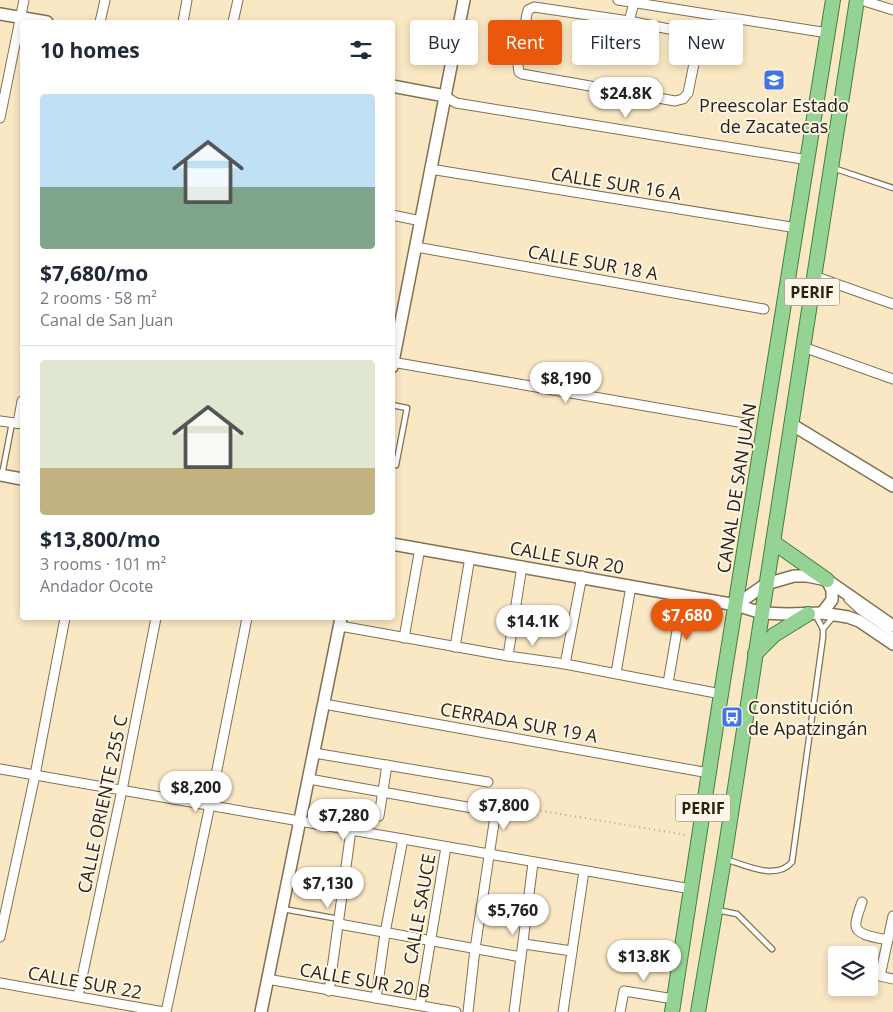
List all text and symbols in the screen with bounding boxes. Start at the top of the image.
chip: Buy [410,20,478,65]
chip: Rent [488,20,562,65]
chip: Filters [572,20,659,65]
chip: New [669,20,743,65]
text: 10 homes [40,36,140,64]
icon: filters [347,36,375,64]
school or university icon: Preescolar Estado de Zacatecas [762,68,786,92]
pin: $24.8K [585,76,667,119]
text: $24.8K [600,82,652,104]
place label: Preescolar Estado de Zacatecas [699,93,849,138]
icon: home [163,127,253,217]
street label: CALLE SUR 16 A [549,161,683,205]
street label: CALLE SUR 18 A [526,239,660,285]
text: $7,680/mo [40,259,148,287]
road number: PERIF [784,278,840,306]
text: 2 rooms · 58 m² [40,287,157,309]
text: Canal de San Juan [40,309,173,331]
pin: $8,190 [525,362,607,404]
text: $8,190 [541,367,591,389]
icon: home [163,392,253,482]
street label: CANAL DE SAN JUAN [711,401,761,575]
text: $13,800/mo [40,525,160,553]
street label: CALLE SUR 20 [508,535,626,579]
text: 3 rooms · 101 m² [40,553,166,575]
text: Andador Ocote [40,575,153,597]
pin: $7,680 [646,598,728,641]
pin: $14.1K [492,604,574,647]
text: $7,680 [662,604,712,626]
text: $14.1K [507,610,559,632]
place label: Constitución de Apatzingán [748,695,867,740]
street label: CERRADA SUR 19 A [438,696,600,748]
bus stop icon: Constitución de Apatzingán [720,705,744,729]
street label: CALLE ORIENTE 255 C [71,713,133,895]
pin: $8,200 [155,770,237,813]
text: $8,200 [171,776,221,798]
pin: $7,800 [463,788,545,831]
text: $7,800 [479,794,529,816]
road number: PERIF [676,794,730,821]
pin: $7,280 [303,798,385,841]
text: $7,280 [319,804,369,826]
street label: CALLE SAUCE [397,852,441,966]
pin: $7,130 [287,866,369,909]
text: $7,130 [303,872,353,894]
pin: $5,760 [472,894,554,936]
text: $5,760 [488,899,538,921]
pin: $13.8K [603,940,685,982]
text: $13.8K [618,945,670,967]
map controls [828,946,878,996]
button: layers [828,946,878,996]
street label: CALLE SUR 20 B [298,957,432,1003]
street label: CALLE SUR 22 [26,960,144,1004]

